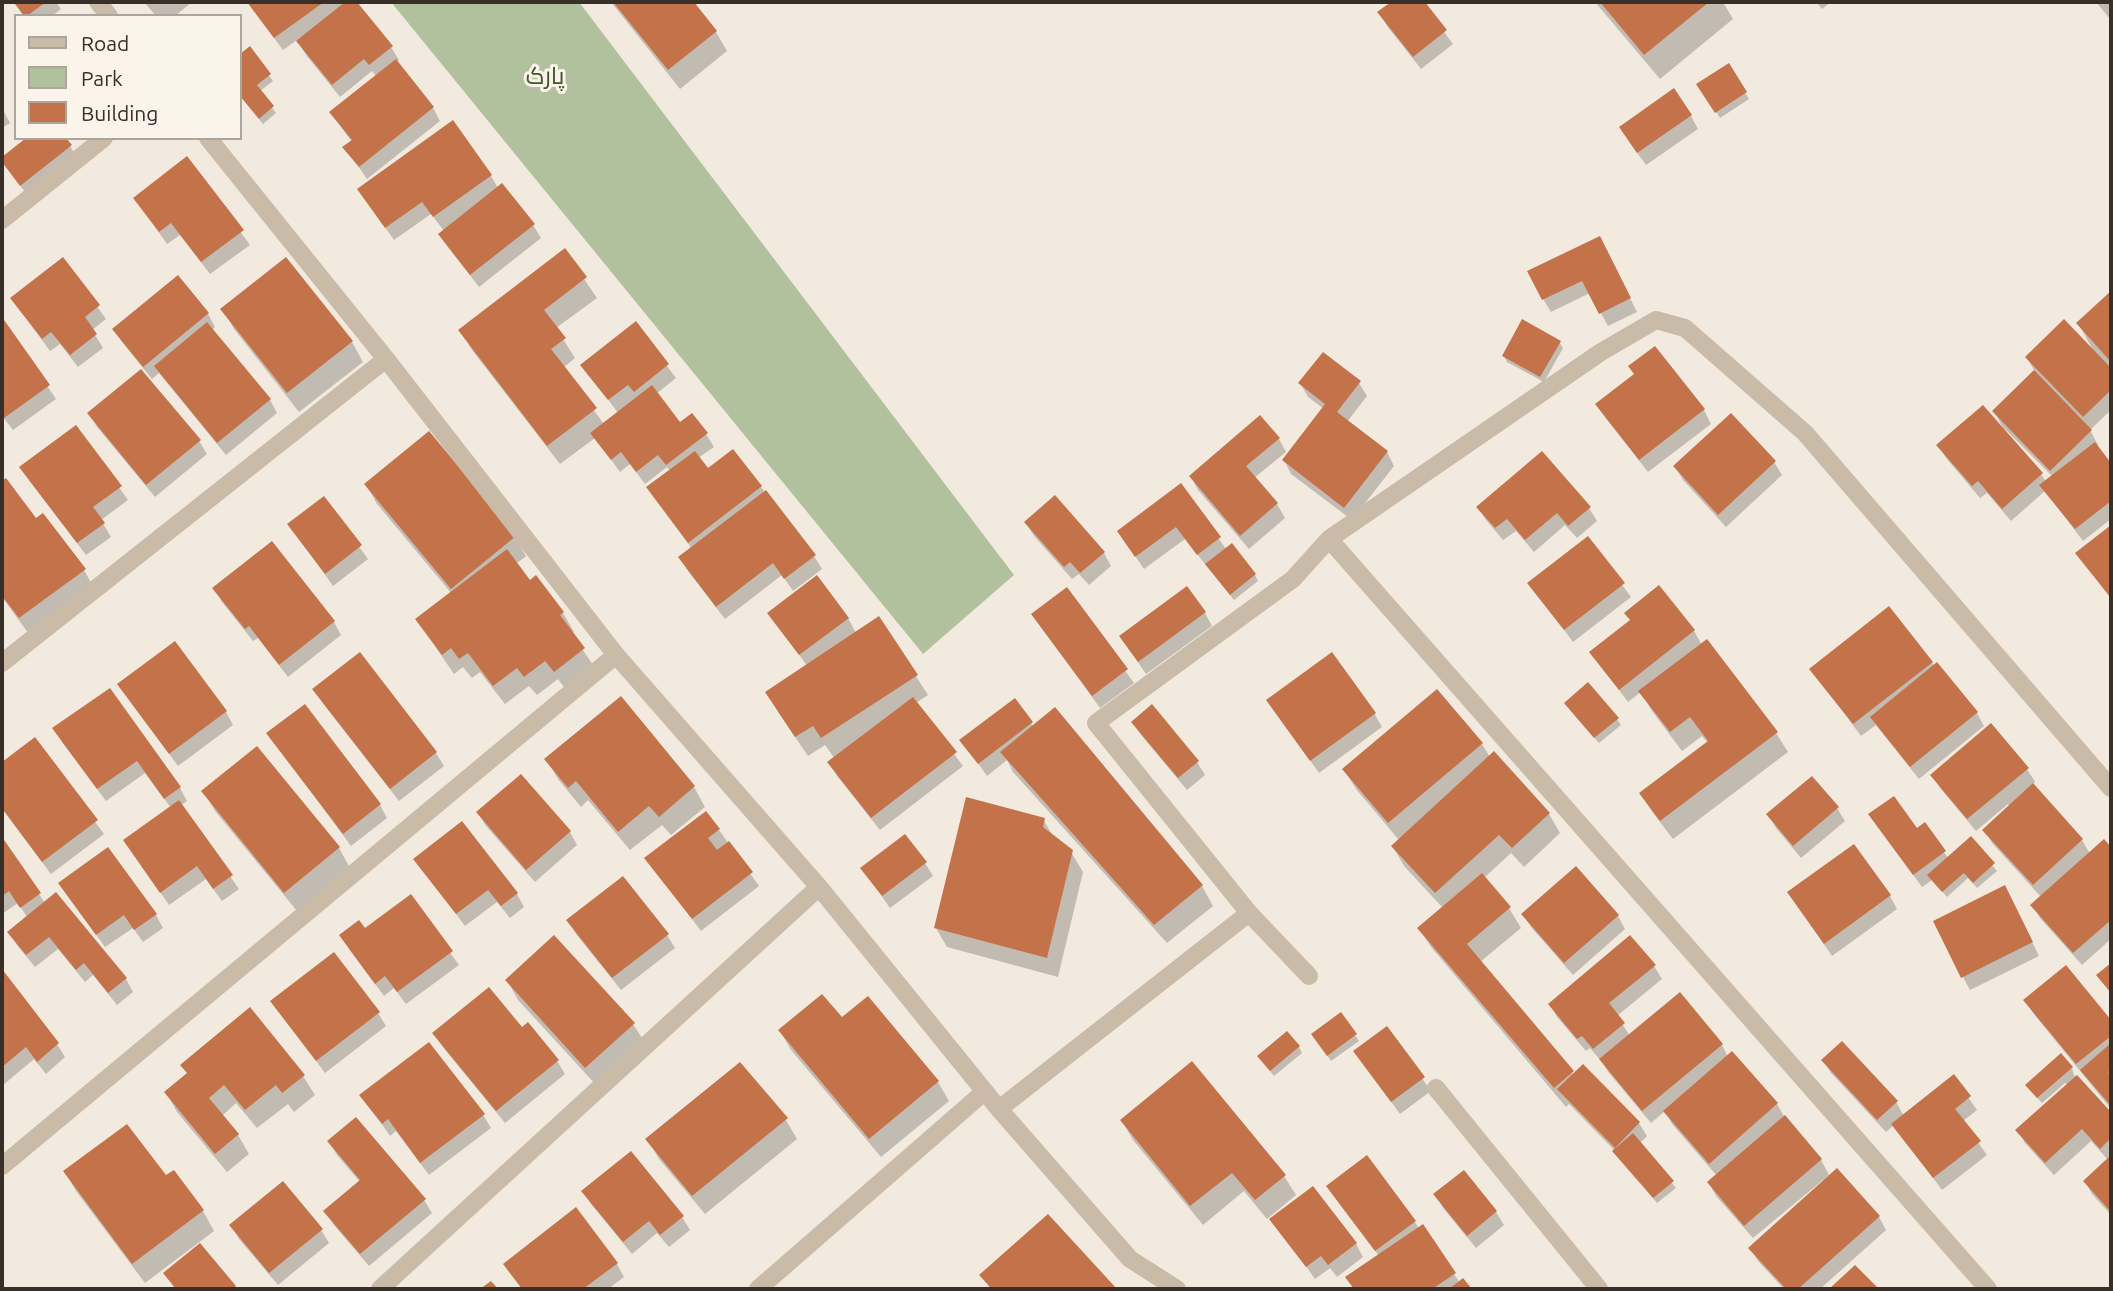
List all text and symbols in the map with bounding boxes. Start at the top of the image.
legend [14,14,242,140]
text: Road [81,31,129,55]
park label: پارک [526,62,564,90]
text: Park [81,66,123,90]
text: Building [81,101,158,125]

